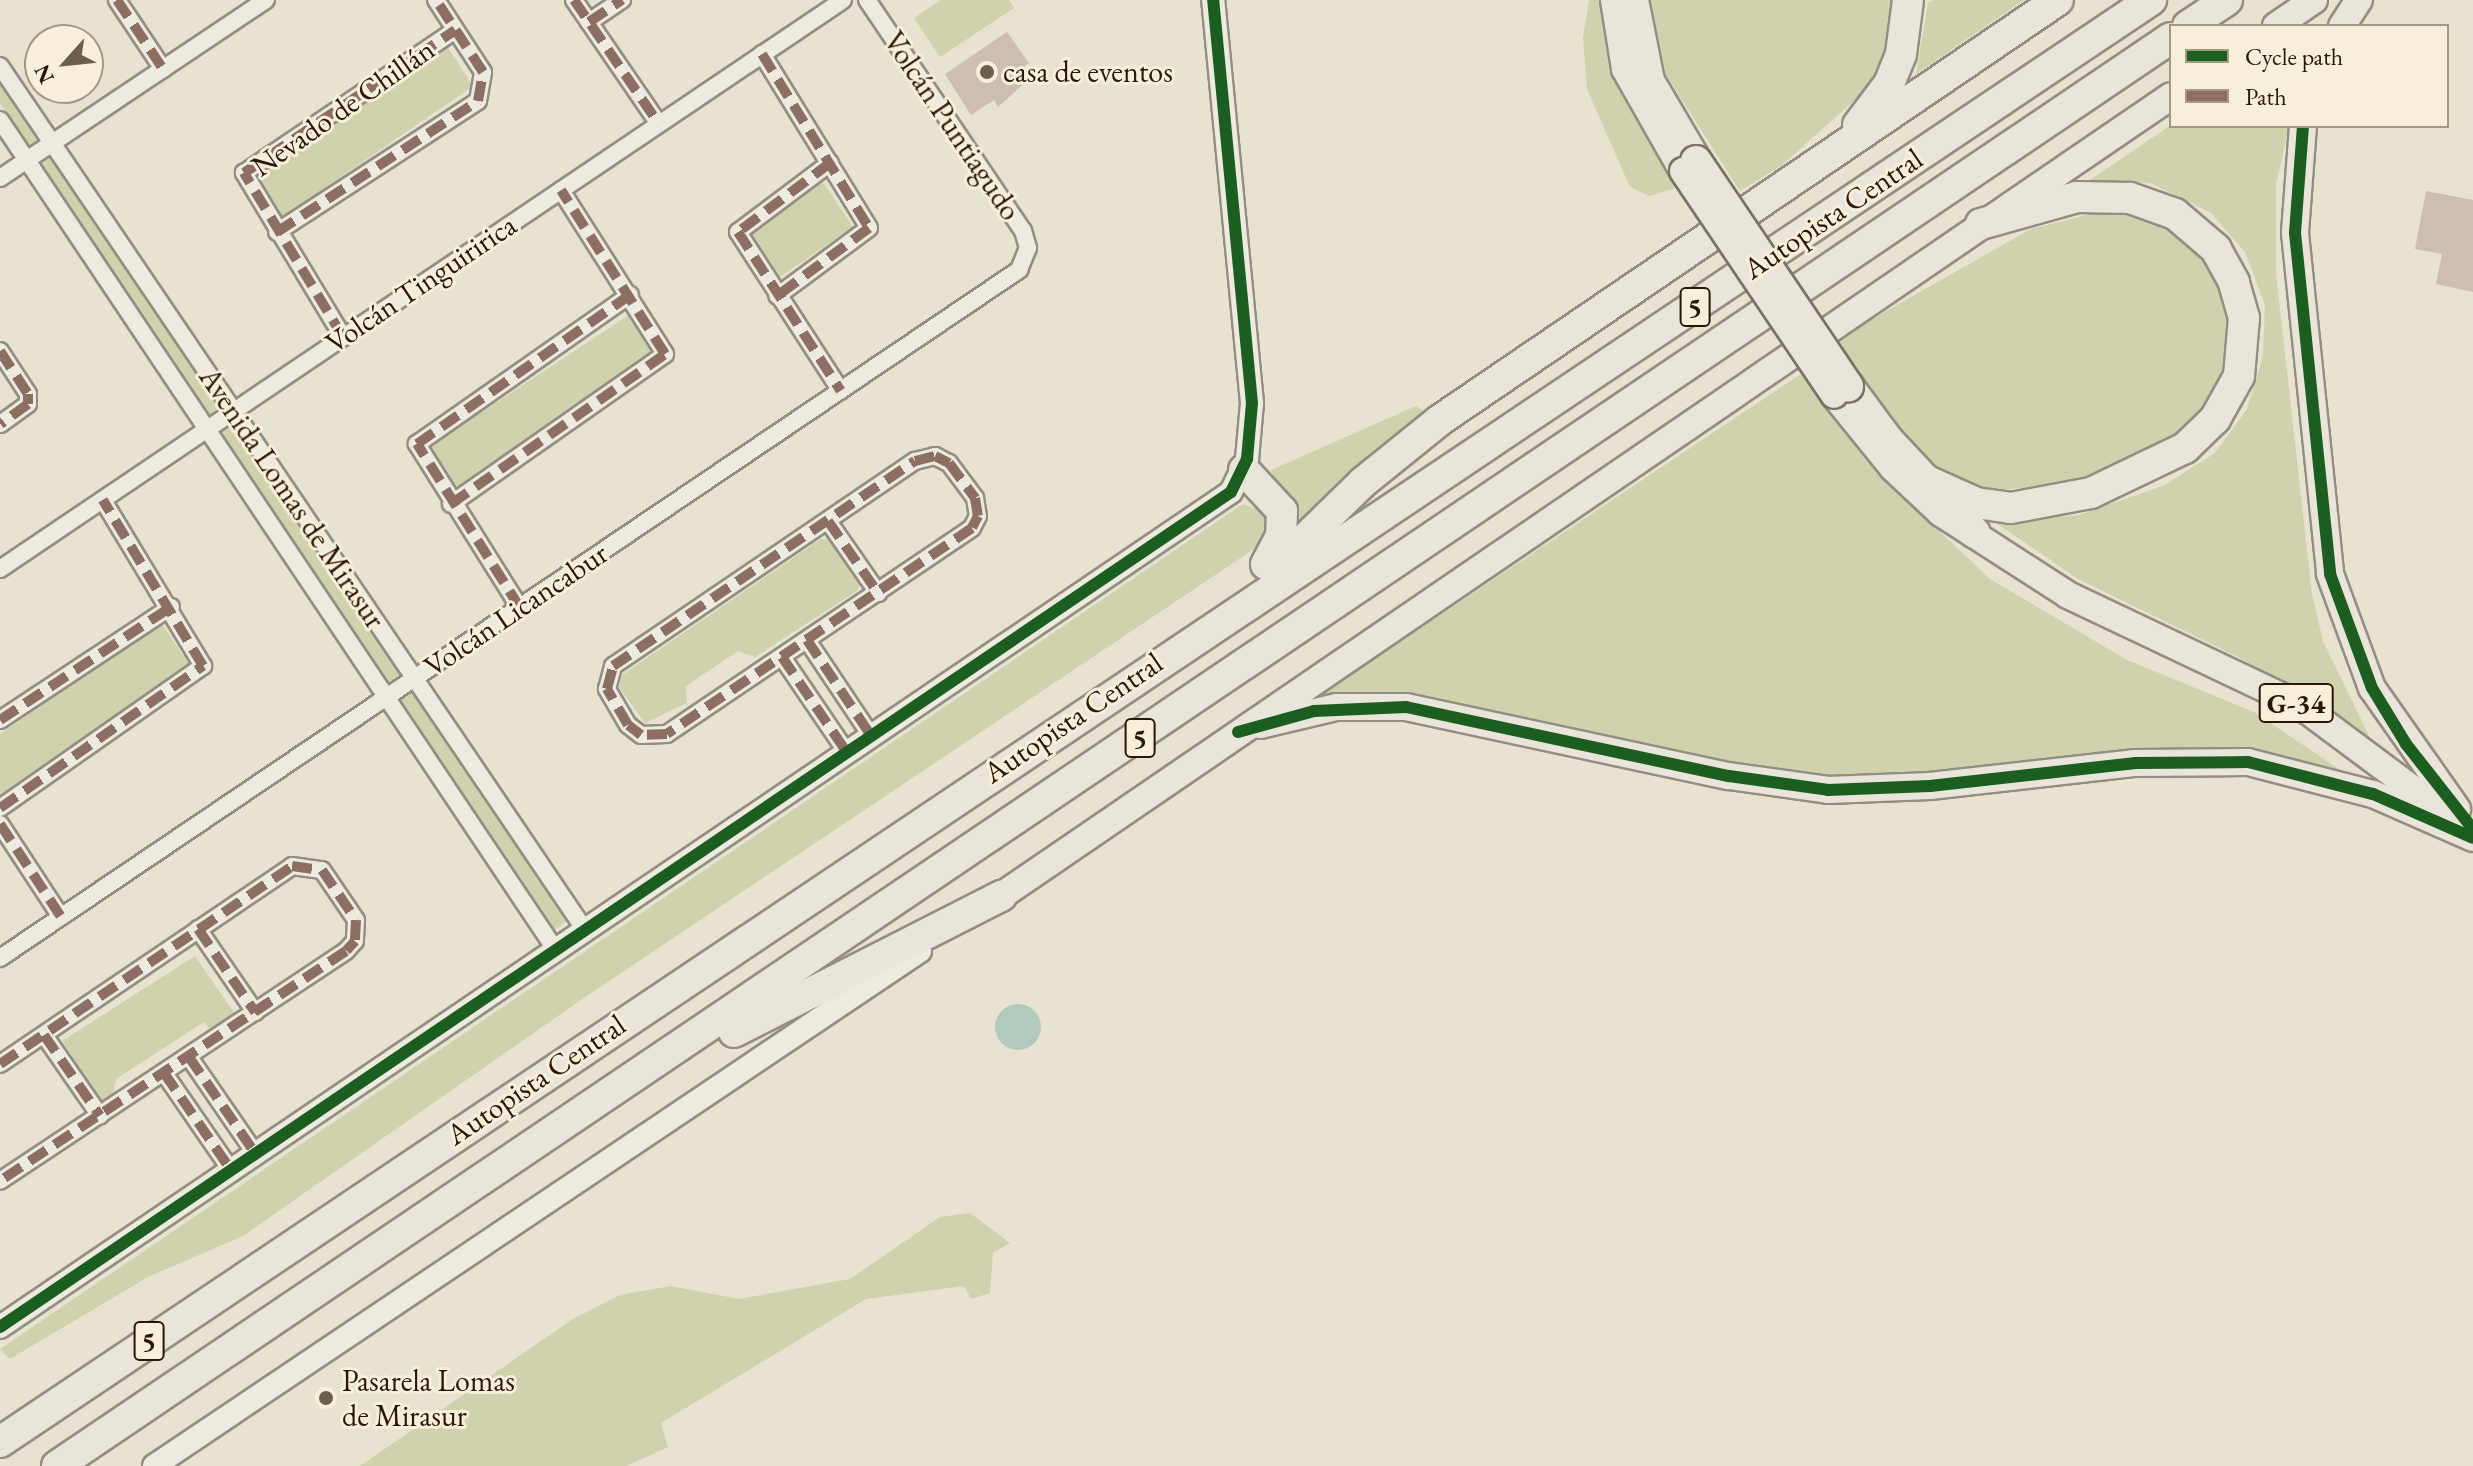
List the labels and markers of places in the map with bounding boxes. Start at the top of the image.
place label: casa de eventos [1003,54,1173,90]
marker: casa de eventos [978,63,996,81]
place label: Pasarela Lomas de Mirasur [342,1363,515,1434]
marker: Pasarela Lomas de Mirasur [317,1389,335,1407]

